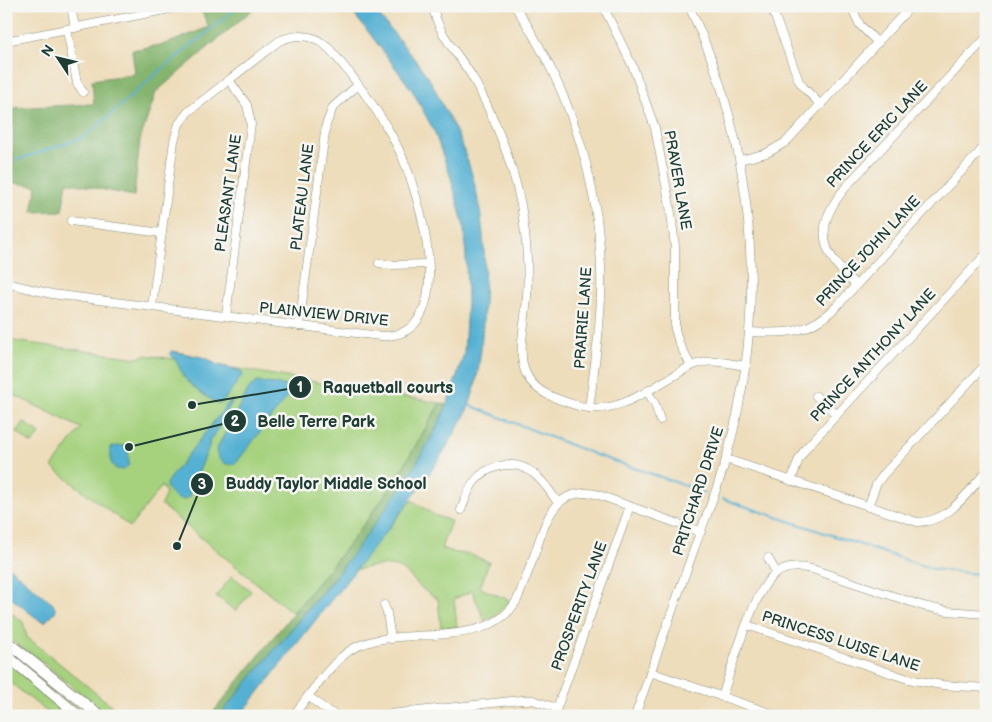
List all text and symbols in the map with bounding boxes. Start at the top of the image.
north arrow [32,32,82,82]
text: N [38,42,58,60]
street label: PRINCE ERIC LANE [823,77,932,192]
street label: PRAVER LANE [659,129,696,231]
street label: PLEASANT LANE [211,133,246,253]
street label: PLATEAU LANE [287,143,318,252]
street label: PRINCE JOHN LANE [812,192,925,311]
street label: PRAIRIE LANE [570,266,597,370]
street label: PRINCE ANTHONY LANE [807,285,940,426]
street label: PLAINVIEW DRIVE [258,298,390,331]
callout: Raquetball courts [288,372,463,403]
text: 1 [297,378,303,397]
text: Raquetball courts [323,379,453,398]
callout: Belle Terre Park [222,406,385,437]
text: 2 [231,412,240,431]
text: Belle Terre Park [257,413,375,432]
street label: PRITCHARD DRIVE [669,424,728,558]
callout: Buddy Taylor Middle School [190,468,437,499]
text: 3 [198,475,207,494]
text: Buddy Taylor Middle School [225,475,427,494]
street label: PROSPERITY LANE [547,539,612,673]
street label: PRINCESS LUISE LANE [759,607,922,676]

